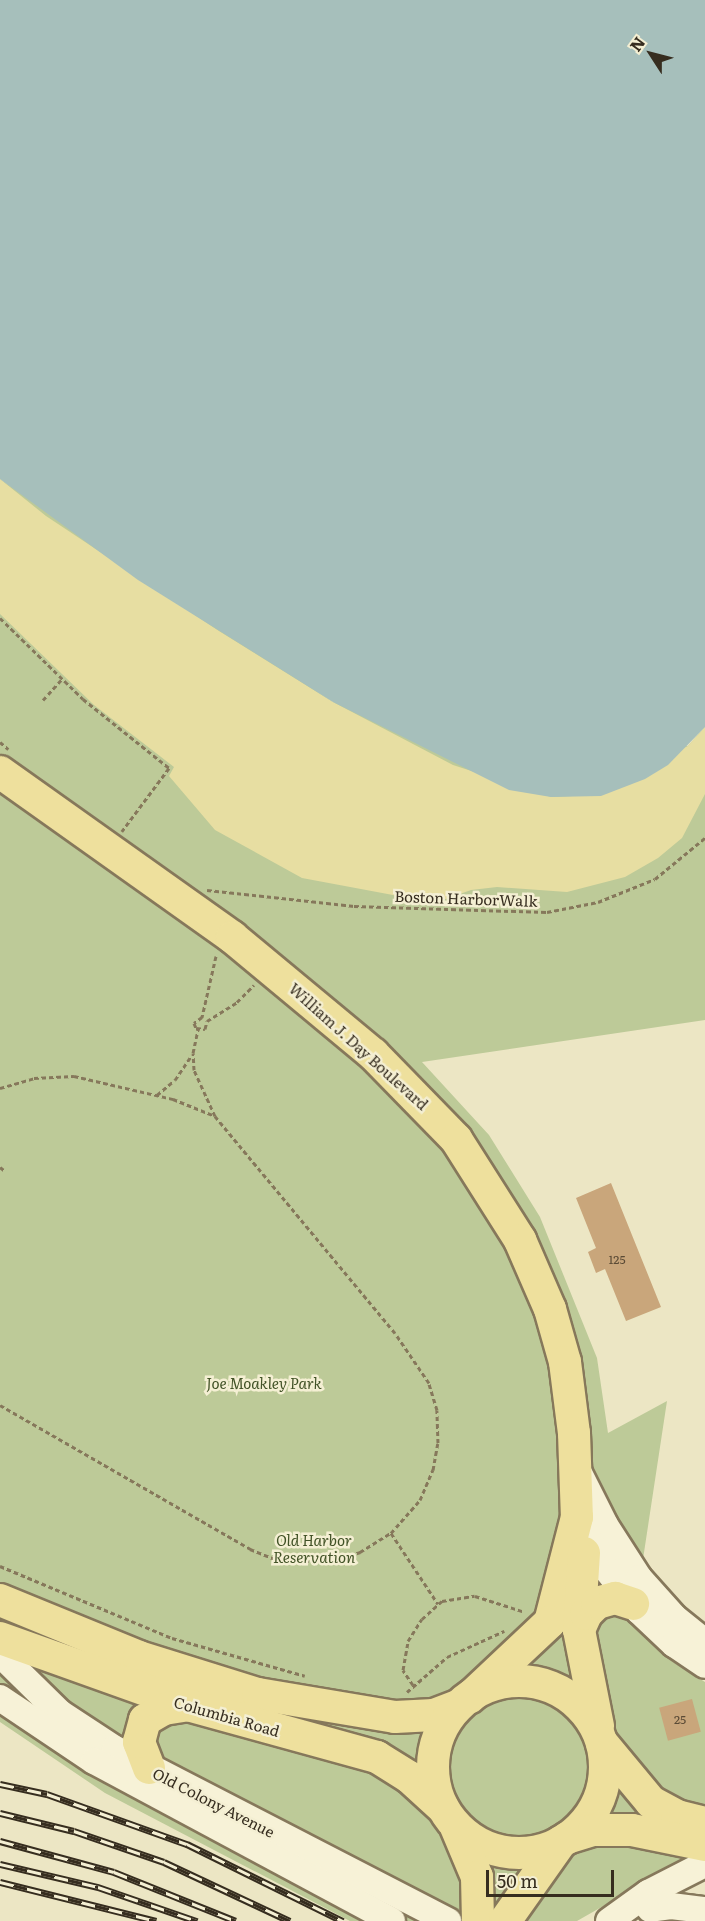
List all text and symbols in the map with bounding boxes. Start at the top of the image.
north arrow [621,24,681,84]
text: N [623,31,650,56]
street label: Boston HarborWalk [394,887,538,909]
street label: William J. Day Boulevard [286,979,432,1113]
house number: 125 [608,1253,626,1267]
park label: Joe Moakley Park [206,1374,322,1392]
park label: Old Harbor Reservation [273,1530,355,1565]
street label: Columbia Road [172,1692,282,1740]
house number: 25 [674,1713,686,1727]
street label: Old Colony Avenue [150,1764,278,1840]
scale bar [489,1858,616,1896]
text: 50 m [497,1867,538,1894]

